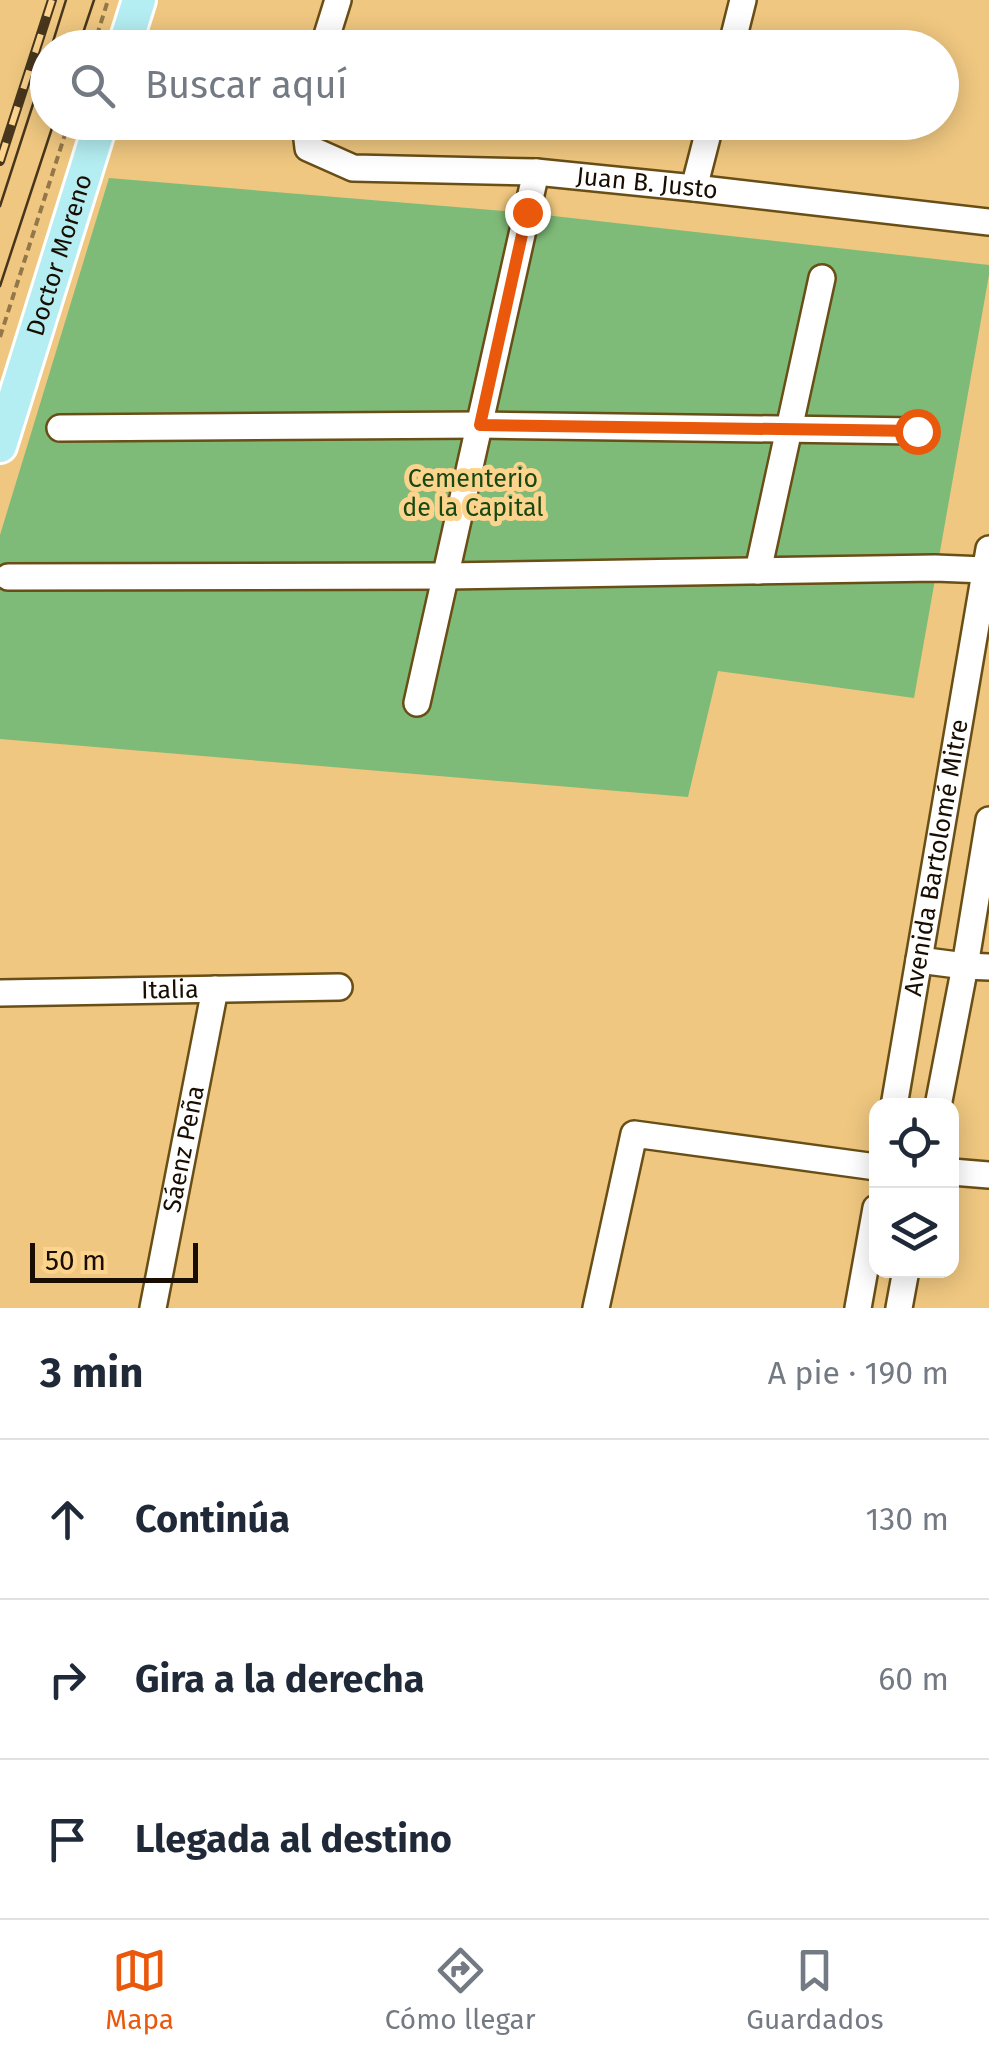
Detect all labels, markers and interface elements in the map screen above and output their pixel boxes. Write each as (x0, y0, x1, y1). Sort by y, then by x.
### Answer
search box (30, 30, 959, 140)
icon: search (65, 58, 120, 113)
text: Buscar aquí (145, 62, 347, 108)
street label: Juan B. Justo (575, 161, 719, 206)
street label: Doctor Moreno (20, 170, 99, 340)
route end (505, 190, 551, 236)
route start (895, 409, 941, 455)
park label: Cementerio de la Capital (402, 464, 544, 523)
street label: Avenida Bartolomé Mitre (898, 717, 975, 998)
street label: Italia (141, 974, 199, 1005)
street label: Sáenz Peña (157, 1083, 211, 1215)
map controls (869, 1098, 959, 1278)
button: locate (869, 1098, 959, 1188)
button: layers (869, 1188, 959, 1278)
scale bar (30, 1238, 198, 1282)
text: 50 m (45, 1244, 106, 1277)
text: 3 min (40, 1348, 143, 1398)
text: A pie · 190 m (768, 1354, 949, 1392)
icon: ahead (40, 1492, 95, 1547)
text: Continúa (135, 1496, 290, 1542)
text: 130 m (865, 1500, 949, 1538)
icon: right (40, 1652, 95, 1707)
text: Gira a la derecha (135, 1656, 425, 1702)
text: 60 m (878, 1660, 949, 1698)
icon: arrive (40, 1812, 95, 1867)
text: Llegada al destino (135, 1816, 452, 1862)
tab: Mapa (105, 1943, 174, 2036)
tab: Cómo llegar (385, 1943, 536, 2036)
tab: Guardados (746, 1943, 884, 2036)

